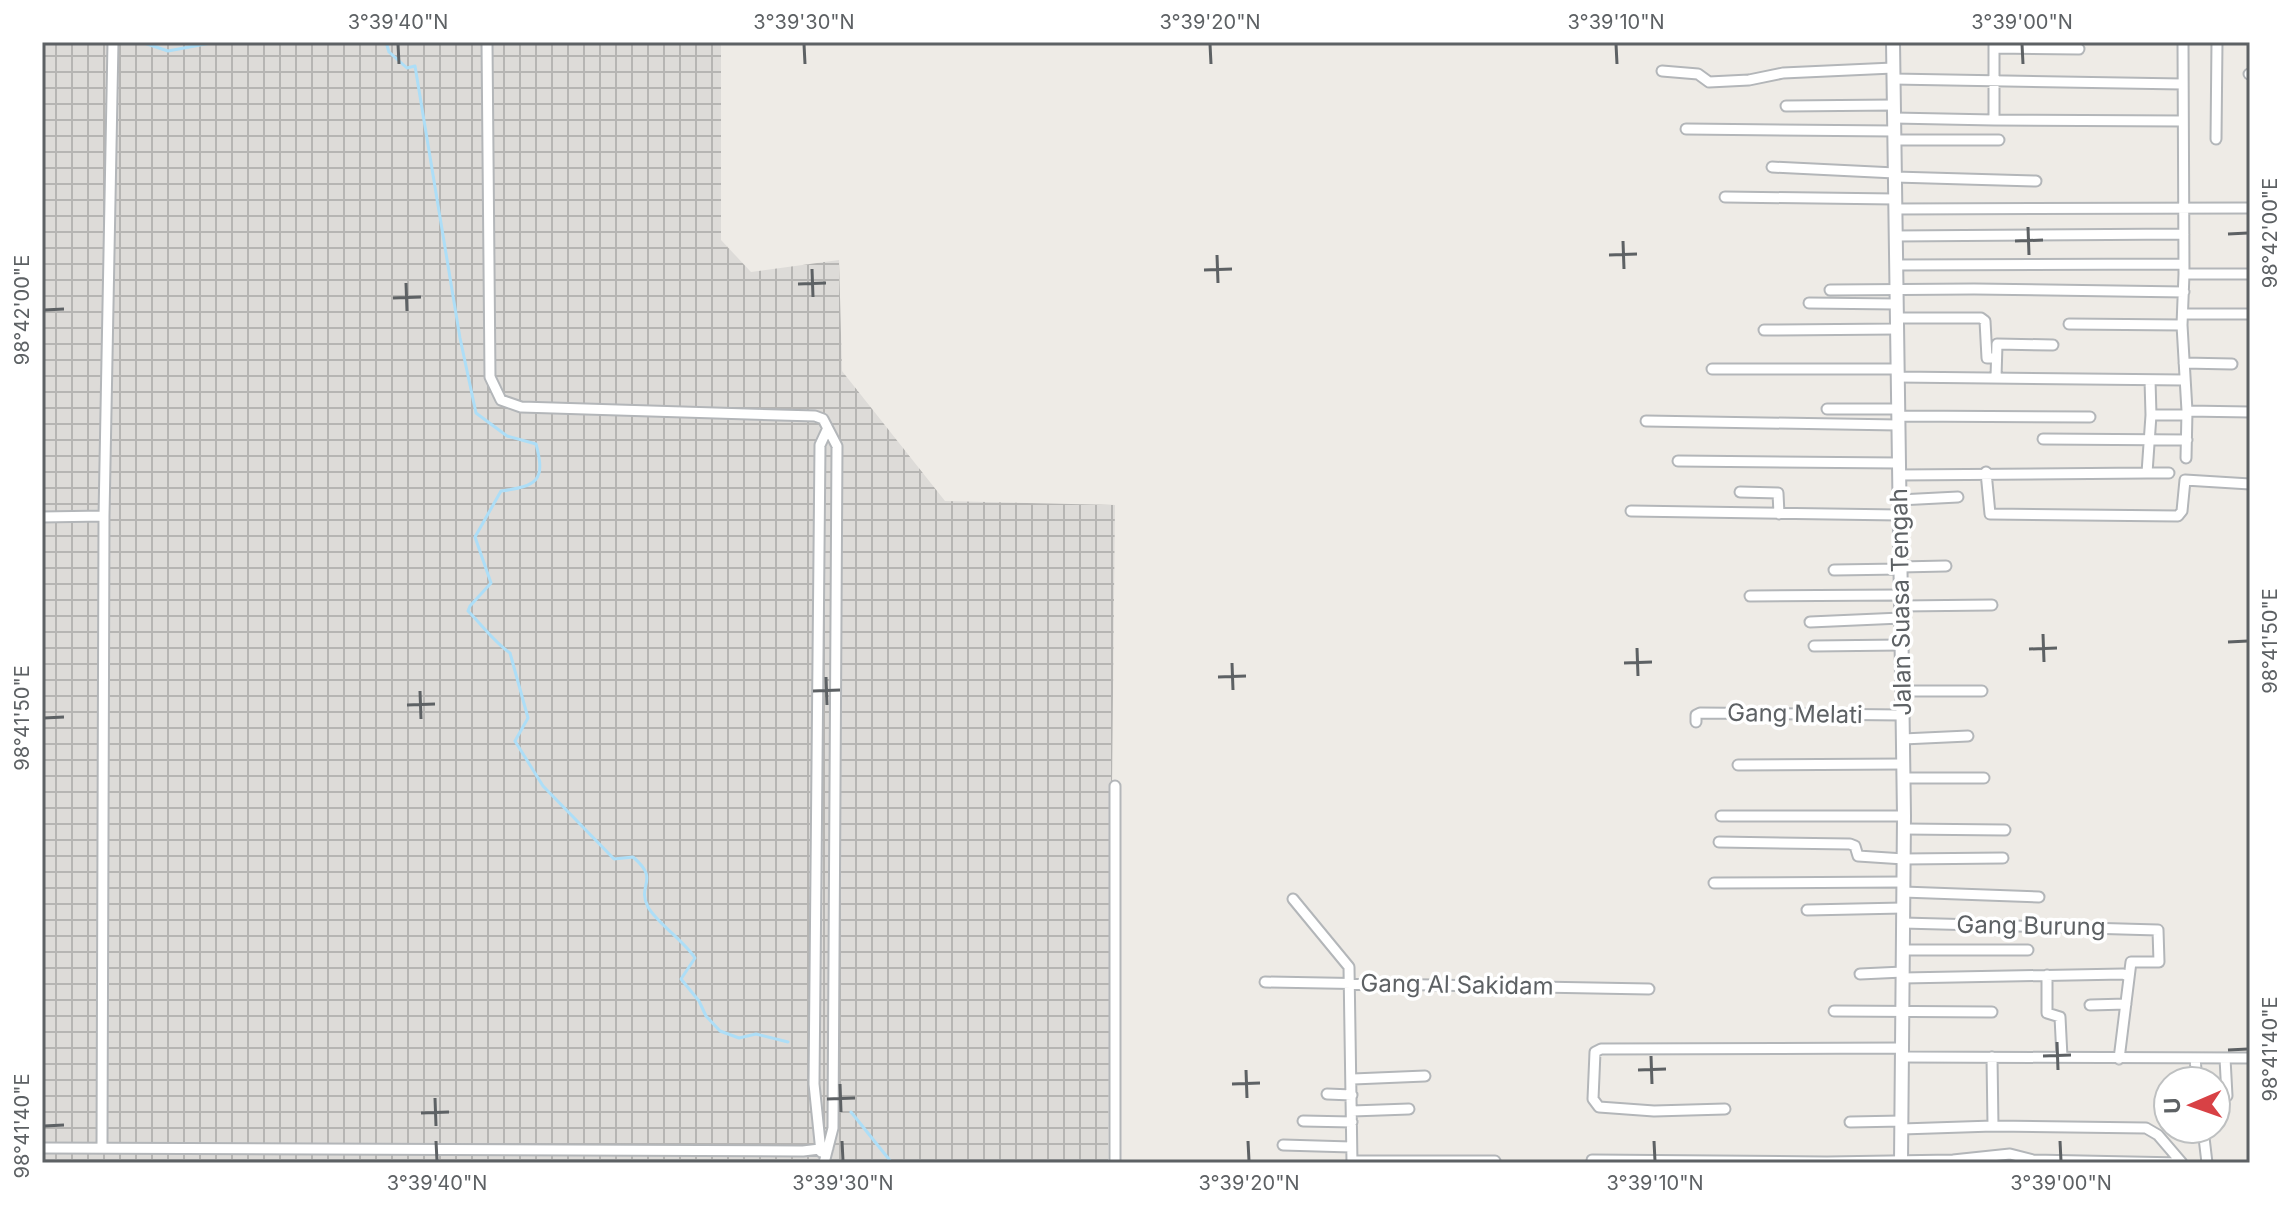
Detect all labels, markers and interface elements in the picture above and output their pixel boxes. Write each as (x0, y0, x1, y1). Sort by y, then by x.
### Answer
text: 3°39'40"N (348, 10, 448, 34)
text: 3°39'30"N (753, 10, 855, 34)
text: 3°39'20"N (1159, 10, 1261, 34)
text: 3°39'10"N (1567, 10, 1665, 34)
text: 3°39'00"N (1971, 10, 2073, 34)
text: 98°42'00"E (2258, 178, 2282, 288)
text: 98°42'00"E (10, 255, 34, 365)
street label: Jalan Suasa Tengah (1884, 488, 1917, 716)
text: 98°41'50"E (2258, 588, 2282, 694)
text: 98°41'50"E (10, 665, 34, 771)
street label: Gang Melati (1727, 698, 1863, 729)
street label: Gang Burung (1956, 910, 2106, 941)
street label: Gang Al Sakidam (1360, 968, 1554, 1001)
text: 98°41'40"E (2258, 997, 2282, 1101)
north arrow (2152, 1065, 2232, 1145)
text: 98°41'40"E (10, 1074, 34, 1178)
text: U (2159, 1097, 2185, 1114)
text: 3°39'40"N (387, 1171, 487, 1195)
text: 3°39'30"N (792, 1171, 894, 1195)
text: 3°39'20"N (1198, 1171, 1300, 1195)
text: 3°39'10"N (1606, 1171, 1704, 1195)
text: 3°39'00"N (2010, 1171, 2112, 1195)

